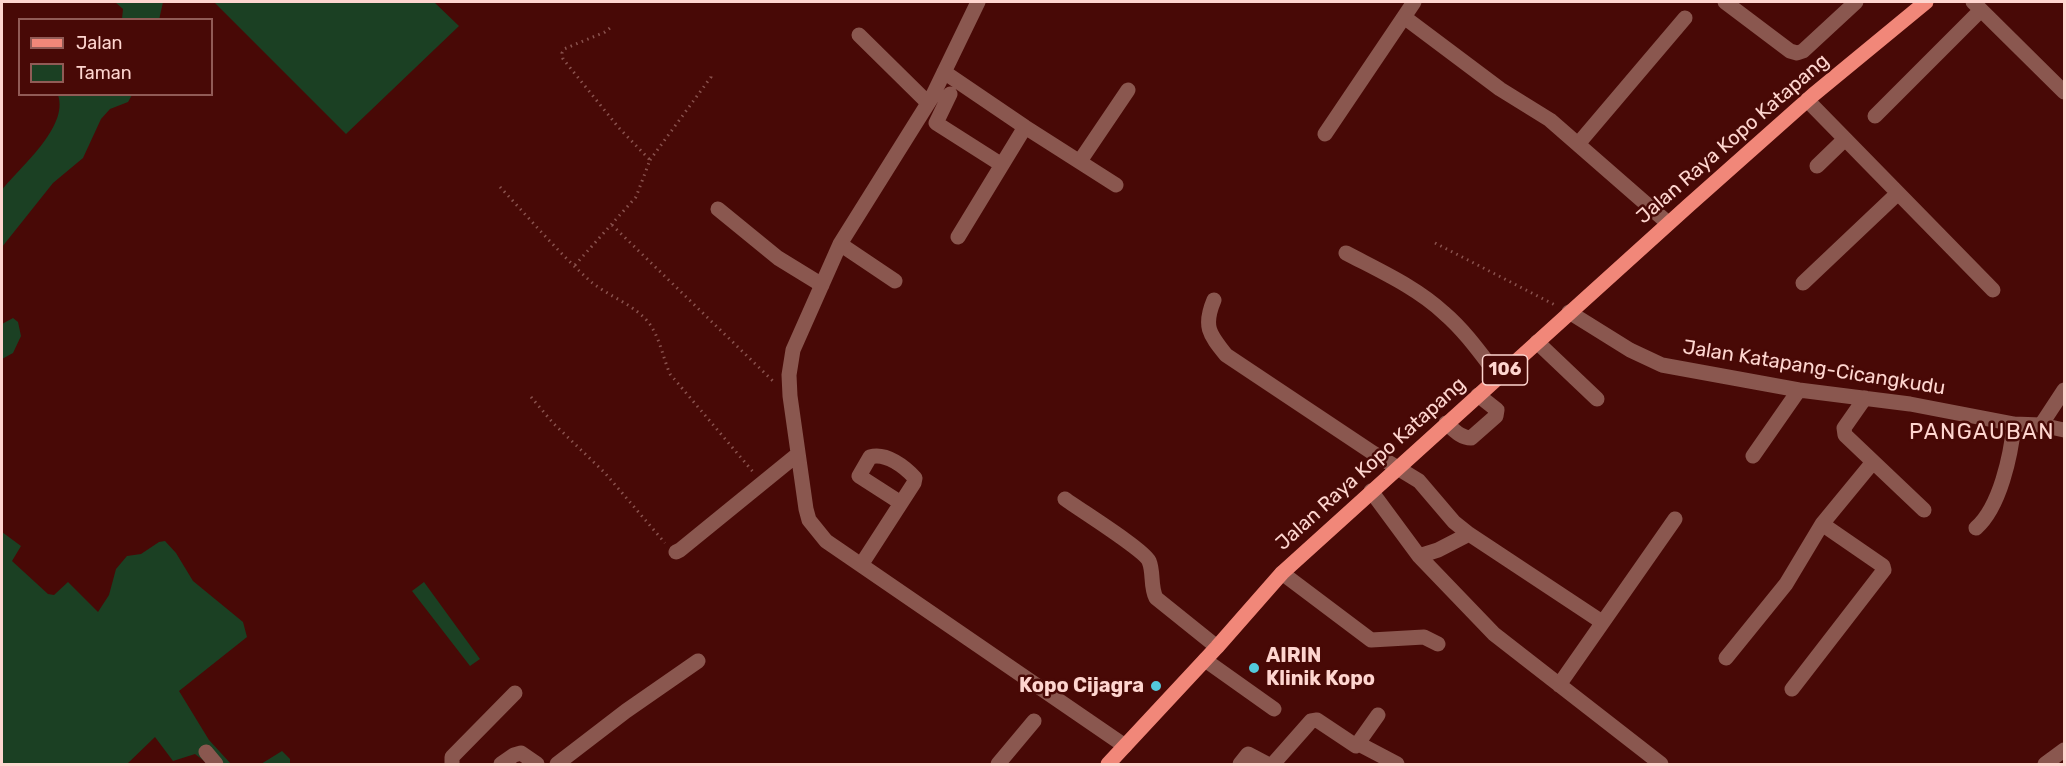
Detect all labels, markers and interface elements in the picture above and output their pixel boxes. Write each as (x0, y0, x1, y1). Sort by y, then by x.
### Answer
legend (18, 18, 213, 96)
text: Jalan (76, 32, 123, 54)
street label: Jalan Raya Kopo Katapang (1632, 49, 1834, 229)
text: Taman (76, 62, 132, 84)
street label: Jalan Katapang-Cicangkudu (1681, 335, 1947, 401)
road number: 106 (1482, 355, 1528, 385)
street label: Jalan Raya Kopo Katapang (1271, 372, 1471, 556)
district label: PANGAUBAN (1909, 420, 2055, 446)
place label: AIRIN Klinik Kopo (1266, 644, 1375, 691)
marker: AIRIN Klinik Kopo (1247, 661, 1261, 675)
place label: Kopo Cijagra (1019, 674, 1144, 698)
marker: Kopo Cijagra (1149, 679, 1163, 693)

